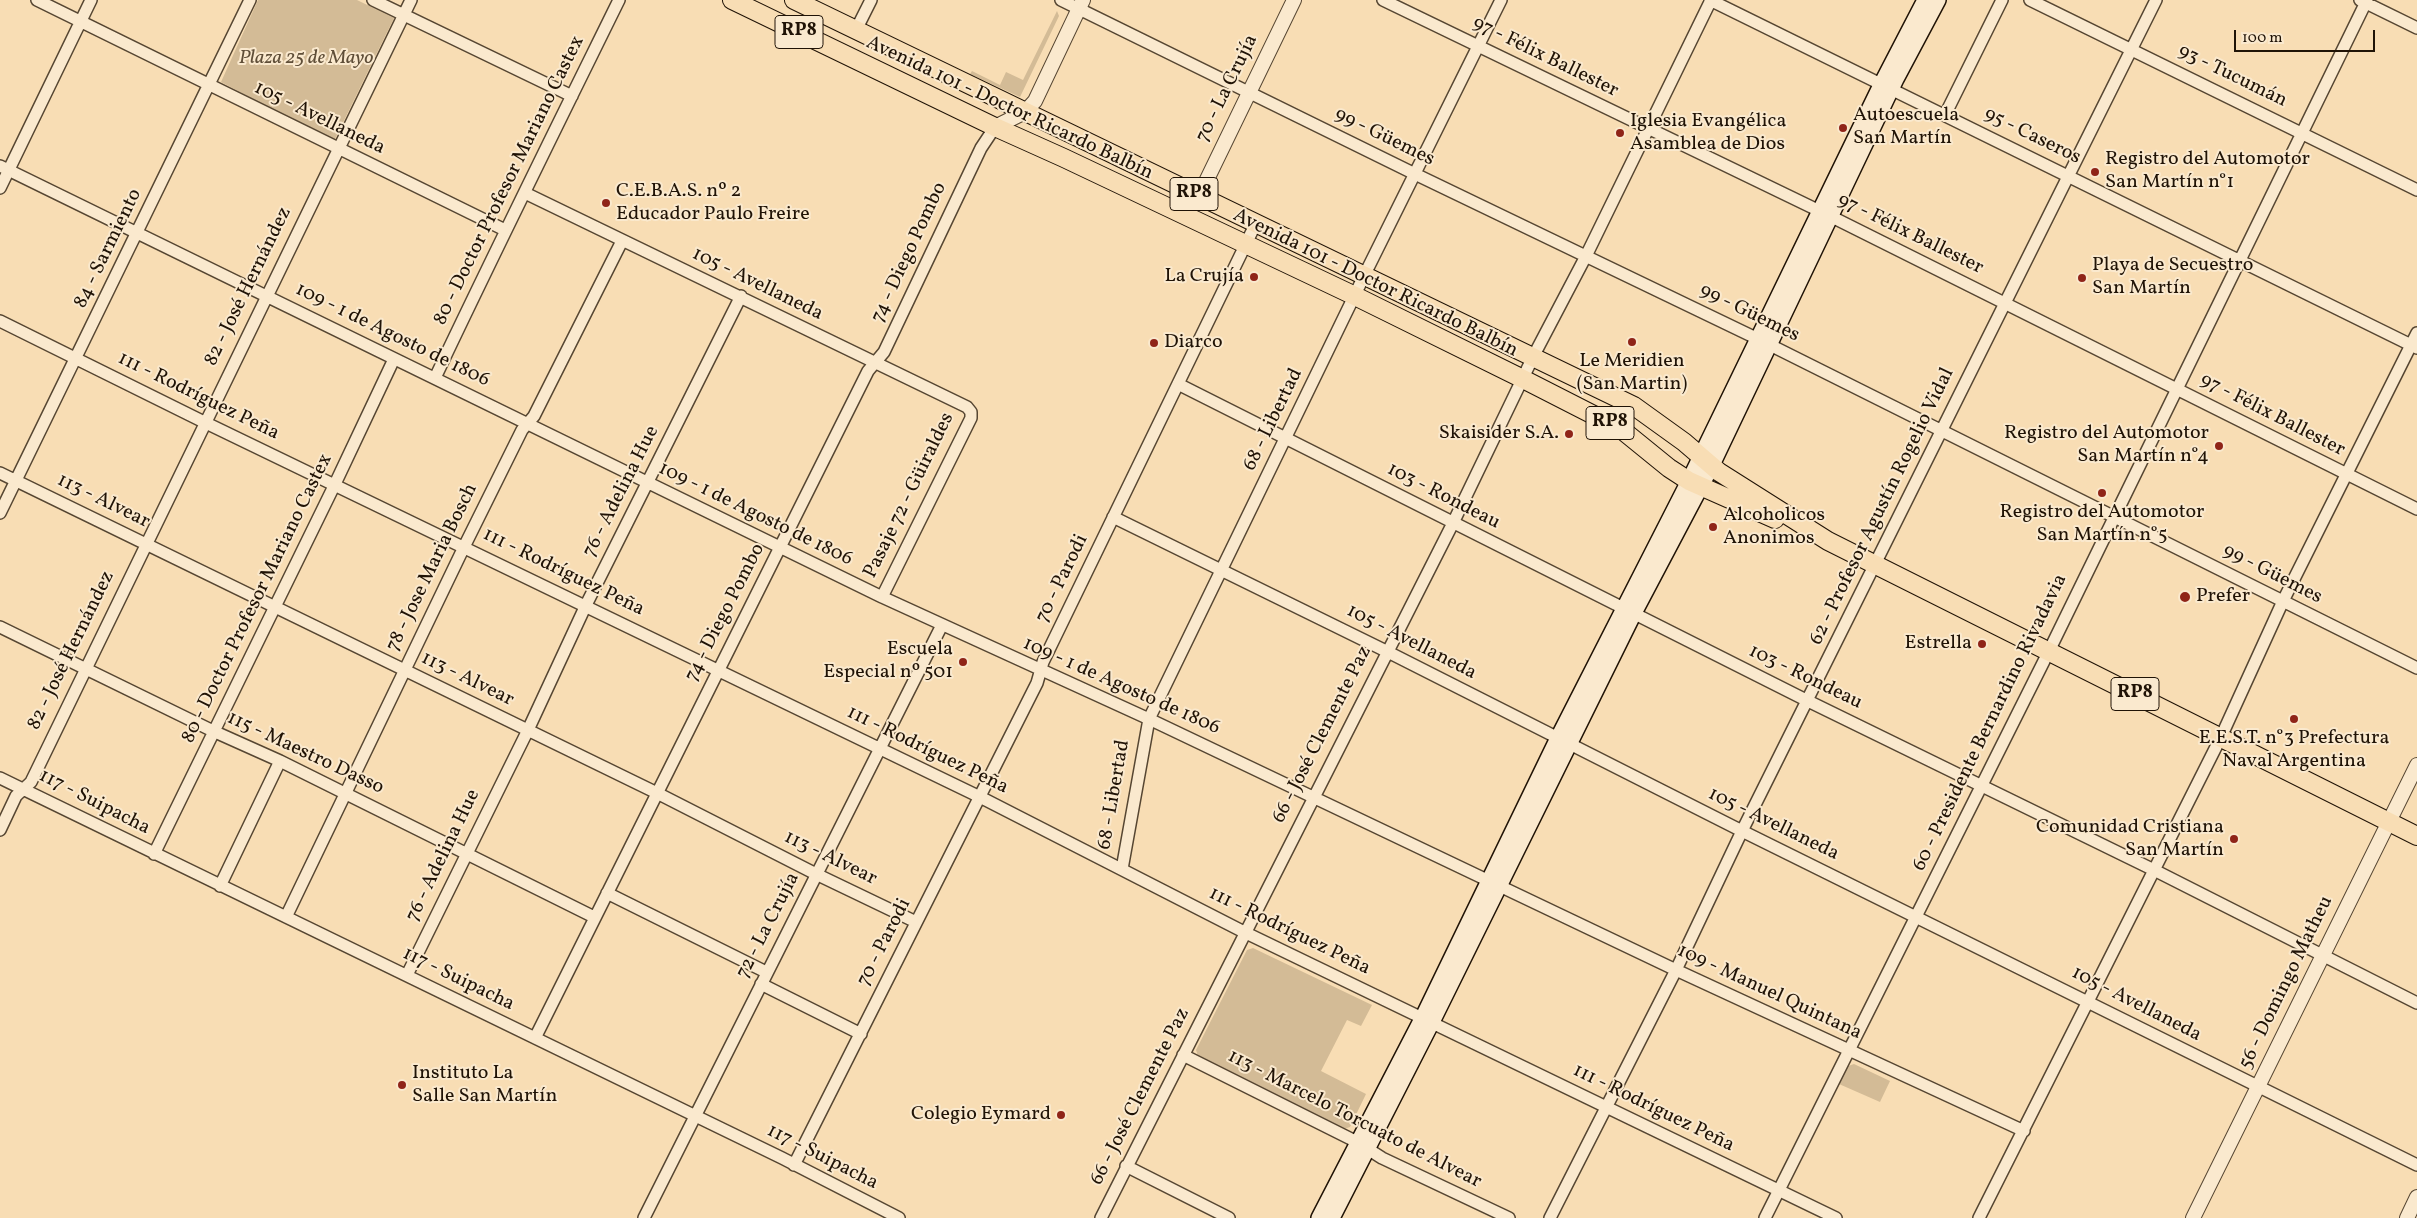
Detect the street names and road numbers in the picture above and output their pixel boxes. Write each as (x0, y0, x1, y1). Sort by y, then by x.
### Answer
street label: 97 - Félix Ballester (1468, 12, 1622, 104)
road number: RP8 (775, 16, 823, 48)
street label: 70 - La Crujía (1192, 31, 1264, 147)
street label: 80 - Doctor Profesor Mariano Castex (429, 32, 591, 330)
street label: Avenida 101 - Doctor Ricardo Balbín (862, 32, 1156, 186)
street label: 93 - Tucumán (2174, 40, 2290, 114)
street label: 105 - Avellaneda (250, 77, 388, 161)
street label: 99 - Güemes (1330, 103, 1438, 173)
street label: 95 - Caseros (1980, 103, 2084, 171)
road number: RP8 (1170, 178, 1218, 210)
street label: 74 - Diego Pombo (867, 179, 953, 327)
street label: 84 - Sarmiento (70, 185, 148, 313)
street label: 97 - Félix Ballester (1833, 189, 1987, 281)
street label: 82 - José Hernández (200, 204, 298, 370)
street label: Avenida 101 - Doctor Ricardo Balbín (1229, 204, 1521, 364)
street label: 105 - Avellaneda (688, 243, 826, 327)
street label: 109 - 1 de Agosto de 1806 (291, 278, 493, 394)
street label: 99 - Güemes (1695, 279, 1803, 349)
street label: 111 - Rodríguez Peña (113, 347, 283, 447)
street label: 68 - Libertad (1239, 365, 1309, 475)
street label: 62 - Profesor Agustín Rogelio Vidal (1805, 365, 1961, 649)
street label: 97 - Félix Ballester (2195, 369, 2349, 463)
road number: RP8 (1586, 406, 1634, 439)
street label: Pasaje 72 - Güiraldes (859, 409, 961, 583)
street label: 76 - Adelina Hue (579, 422, 665, 562)
street label: 80 - Doctor Profesor Mariano Castex (177, 450, 339, 748)
street label: 109 - 1 de Agosto de 1806 (654, 457, 856, 573)
street label: 103 - Rondeau (1382, 458, 1504, 536)
street label: 113 - Alvear (53, 469, 153, 535)
street label: 78 - Jose Maria Bosch (382, 480, 484, 656)
street label: 111 - Rodríguez Peña (478, 523, 648, 623)
street label: 70 - Parodi (1031, 531, 1095, 627)
street label: 74 - Diego Pombo (681, 540, 771, 686)
street label: 99 - Güemes (2218, 540, 2326, 610)
street label: 82 - José Hernández (23, 568, 121, 734)
street label: 60 - Presidente Bernardino Rivadavia (1908, 571, 2074, 875)
street label: 105 - Avellaneda (1342, 600, 1480, 686)
street label: 109 - 1 de Agosto de 1806 (1019, 633, 1223, 741)
street label: 103 - Rondeau (1744, 640, 1866, 716)
street label: 66 - José Clemente Paz (1268, 642, 1378, 828)
street label: 113 - Alvear (417, 647, 517, 713)
road number: RP8 (2111, 678, 2159, 711)
street label: 111 - Rodríguez Peña (842, 701, 1012, 801)
street label: 115 - Maestro Dasso (223, 707, 387, 801)
street label: 68 - Libertad (1094, 738, 1136, 852)
street label: 117 - Suipacha (34, 765, 154, 841)
street label: 105 - Avellaneda (1704, 783, 1842, 867)
street label: 76 - Adelina Hue (402, 786, 486, 926)
street label: 113 - Alvear (780, 826, 880, 892)
street label: 72 - La Crujía (732, 869, 806, 983)
street label: 111 - Rodríguez Peña (1204, 882, 1374, 982)
street label: 56 - Domingo Matheu (2235, 892, 2339, 1074)
street label: 70 - Parodi (853, 895, 917, 991)
street label: 109 - Manuel Quintana (1673, 940, 1865, 1046)
street label: 117 - Suipacha (398, 943, 518, 1017)
street label: 105 - Avellaneda (2067, 962, 2205, 1048)
street label: 66 - José Clemente Paz (1086, 1004, 1196, 1190)
street label: 113 - Marcelo Torcuato de Alvear (1223, 1045, 1485, 1195)
street label: 111 - Rodríguez Peña (1568, 1059, 1738, 1159)
street label: 117 - Suipacha (762, 1120, 882, 1196)

